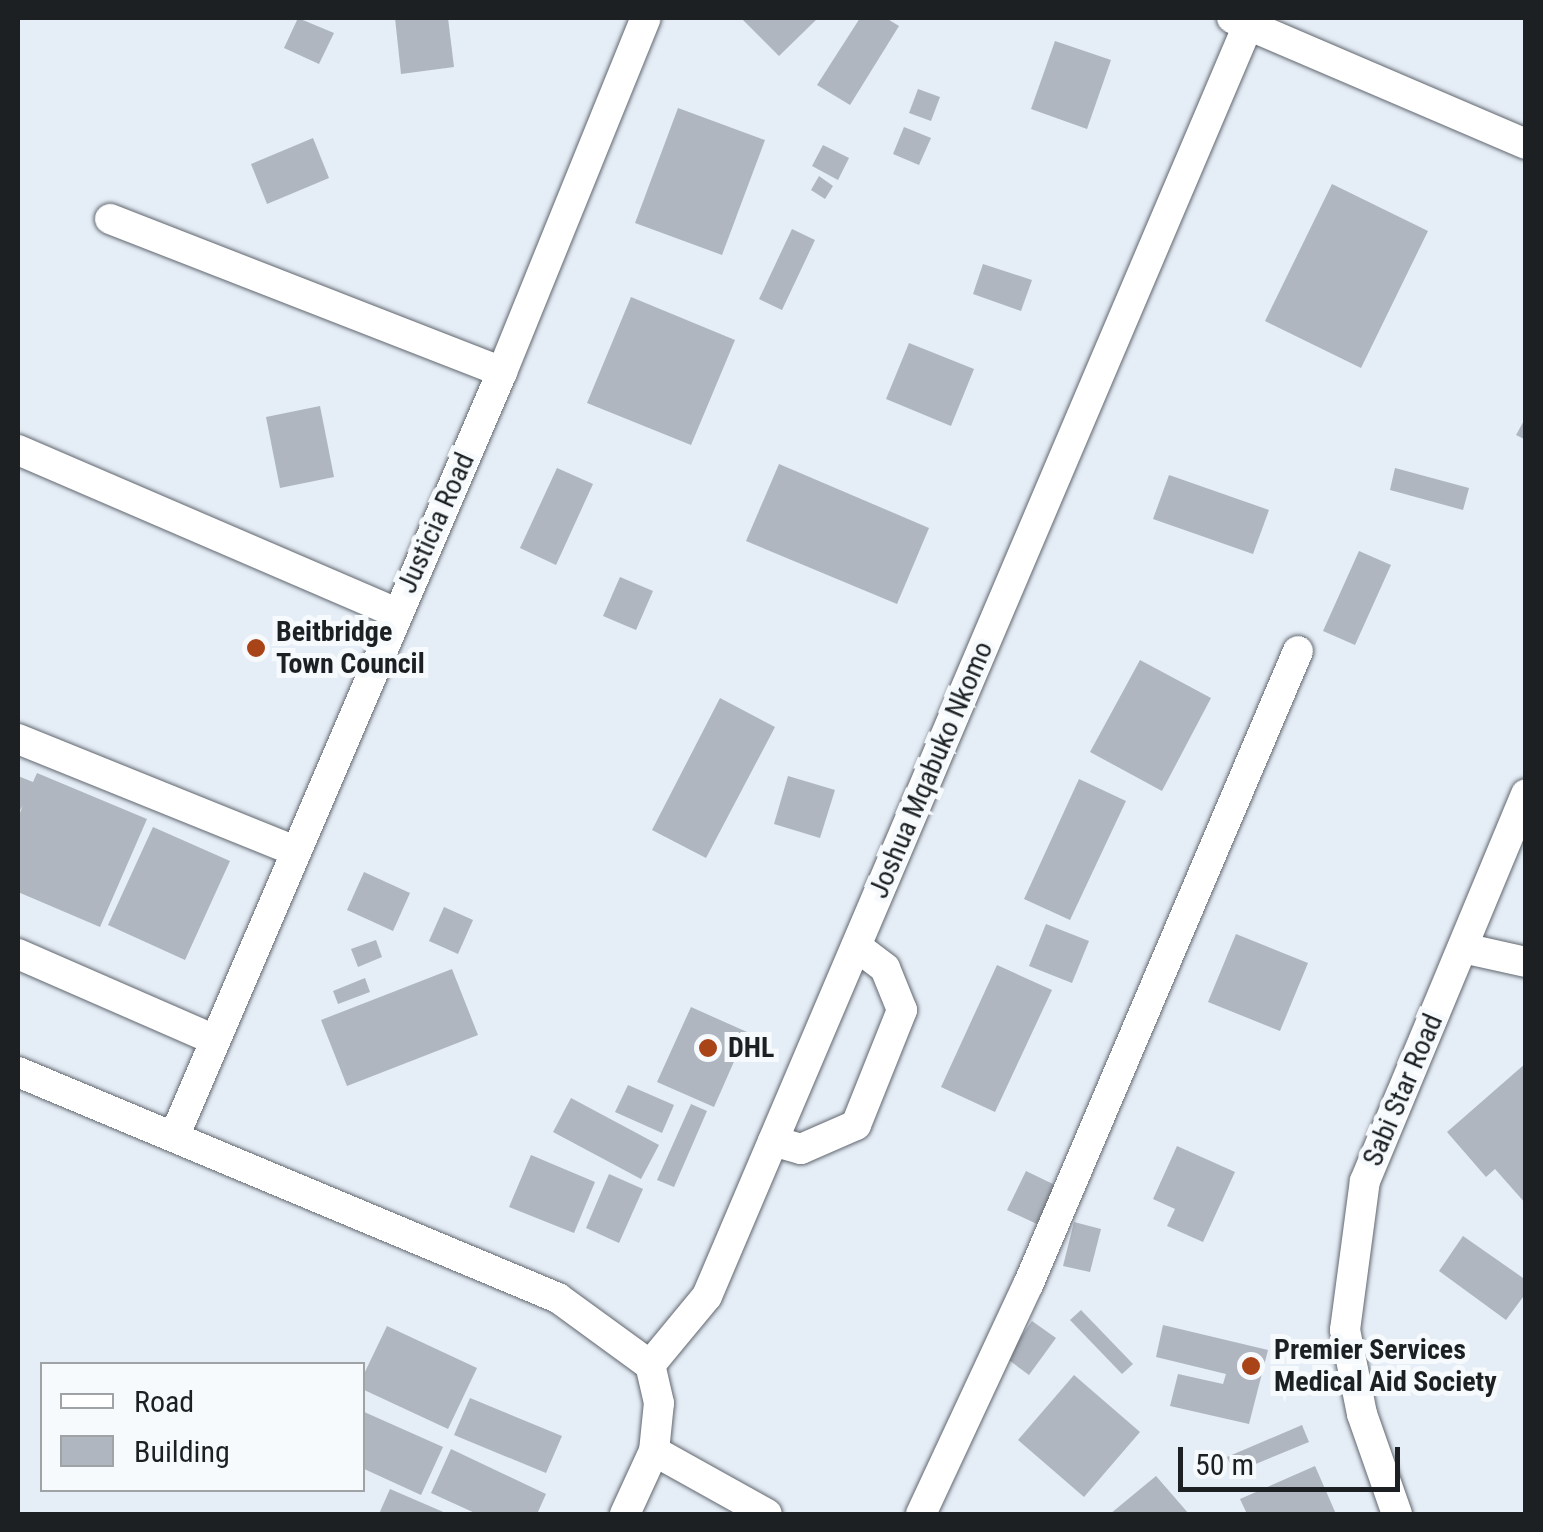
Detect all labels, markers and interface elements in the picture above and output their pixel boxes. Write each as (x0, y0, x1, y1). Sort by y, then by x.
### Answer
street label: Justicia Road (390, 448, 482, 598)
place label: Beitbridge Town Council (276, 615, 425, 681)
marker: Beitbridge Town Council (245, 637, 267, 659)
street label: Joshua Mqabuko Nkomo (862, 637, 1000, 903)
street label: Sabi Star Road (1356, 1009, 1450, 1171)
place label: DHL (728, 1031, 774, 1065)
marker: DHL (697, 1037, 719, 1059)
place label: Premier Services Medical Aid Society (1274, 1333, 1497, 1399)
marker: Premier Services Medical Aid Society (1238, 1353, 1264, 1379)
legend (40, 1362, 365, 1492)
text: Road (134, 1384, 194, 1419)
scale bar (1183, 1427, 1406, 1489)
text: Building (134, 1434, 230, 1469)
text: 50 m (1195, 1447, 1254, 1482)

